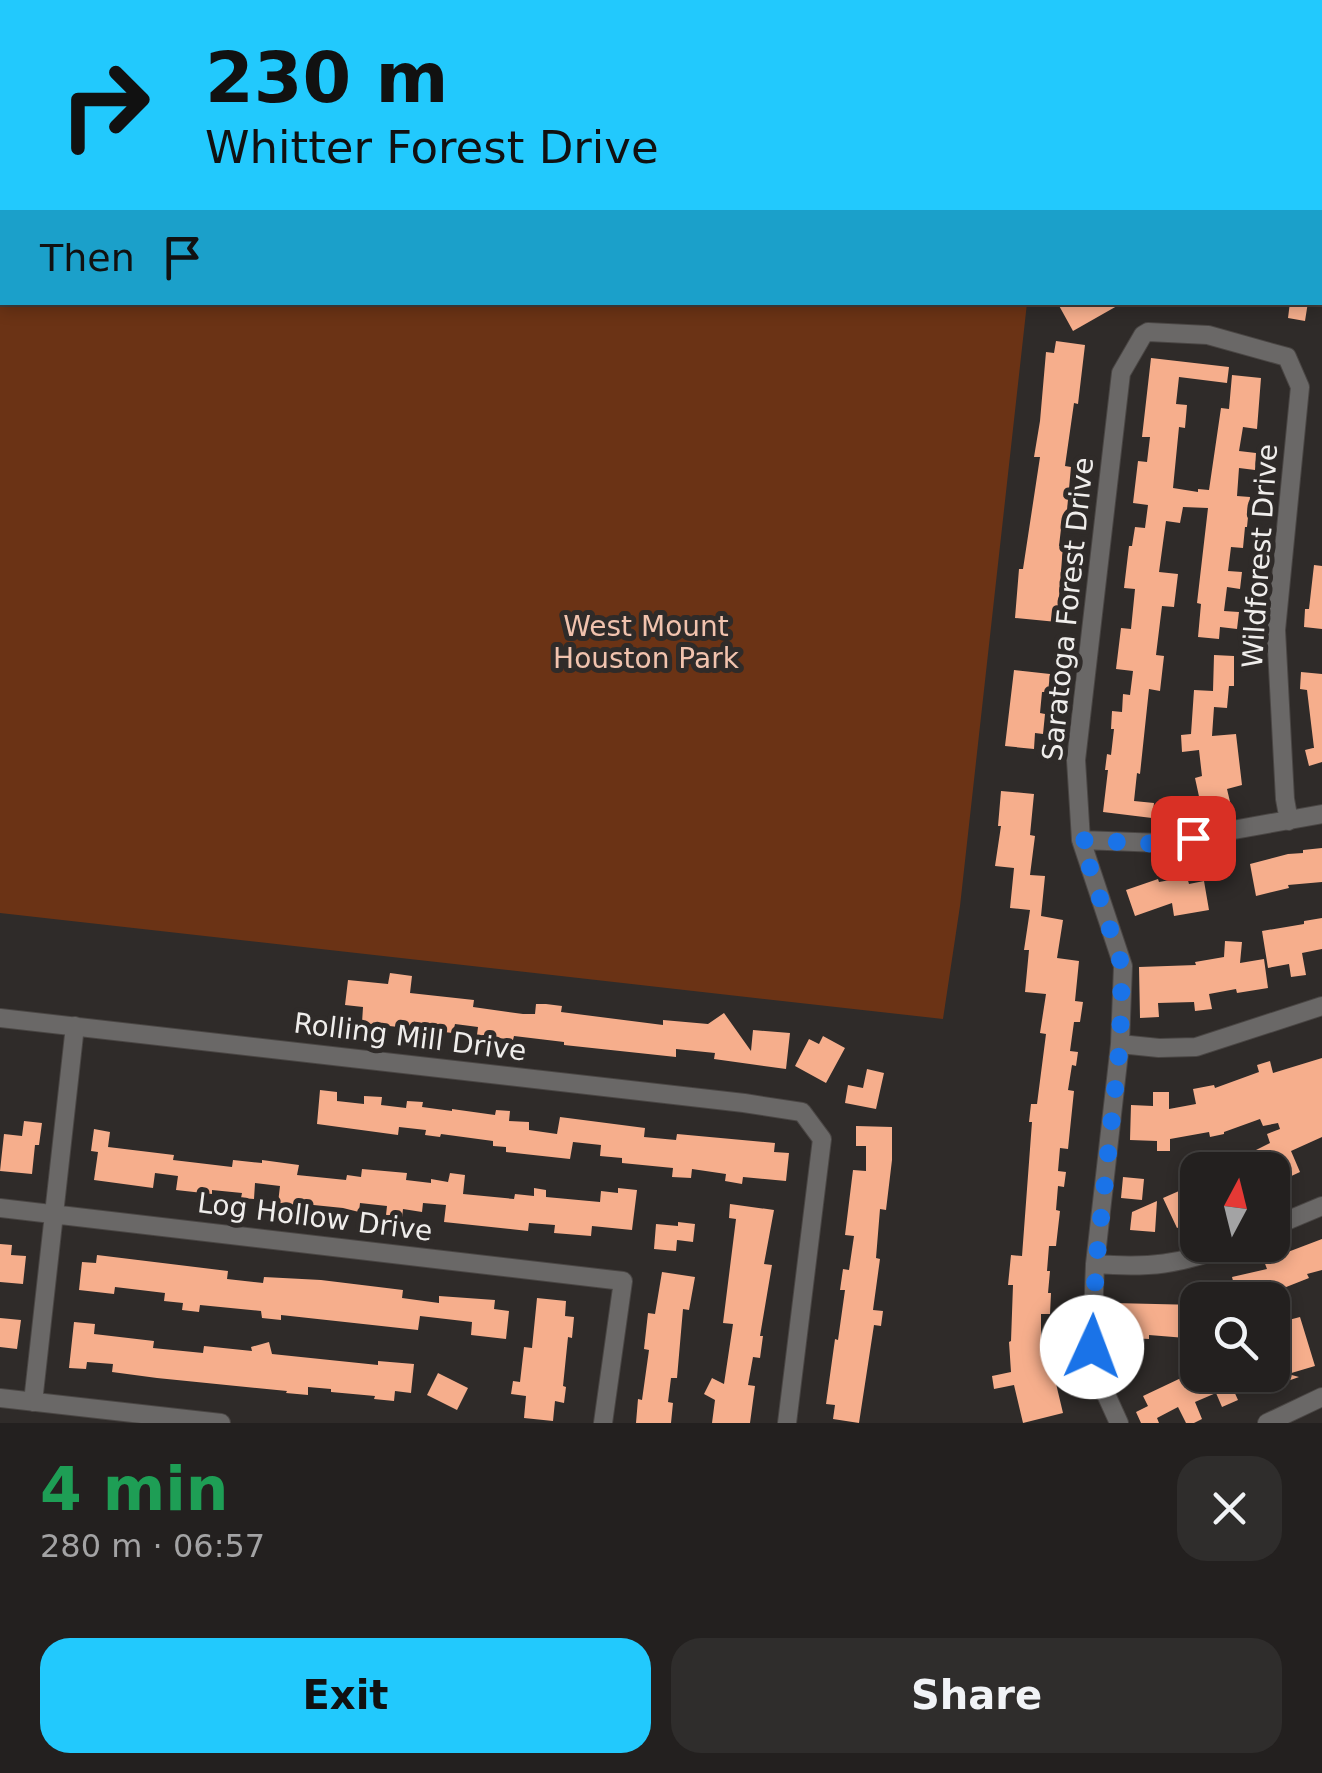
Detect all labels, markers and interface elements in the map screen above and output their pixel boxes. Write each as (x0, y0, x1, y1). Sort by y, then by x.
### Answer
text: 230 m (205, 37, 448, 119)
icon: right (40, 40, 170, 170)
text: Whitter Forest Drive (205, 121, 659, 174)
icon: arrive (155, 230, 210, 285)
text: Then (40, 236, 135, 280)
street label: Wildforest Drive (1236, 443, 1284, 669)
street label: Saratoga Forest Drive (1036, 456, 1100, 762)
park label: West Mount Houston Park (553, 610, 740, 675)
pin (1151, 796, 1236, 881)
icon: arrive (1166, 811, 1221, 866)
street label: Rolling Mill Drive (292, 1006, 528, 1068)
north arrow (1180, 1152, 1290, 1262)
map controls (1180, 1152, 1290, 1392)
street label: Log Hollow Drive (196, 1186, 434, 1248)
button: search (1180, 1282, 1290, 1392)
position arrow (1040, 1295, 1144, 1399)
text: 4 min (40, 1454, 228, 1524)
button: close (1177, 1456, 1282, 1561)
text: 280 m · 06:57 (40, 1527, 265, 1565)
button: Exit (40, 1638, 651, 1753)
button: Share (671, 1638, 1282, 1753)

